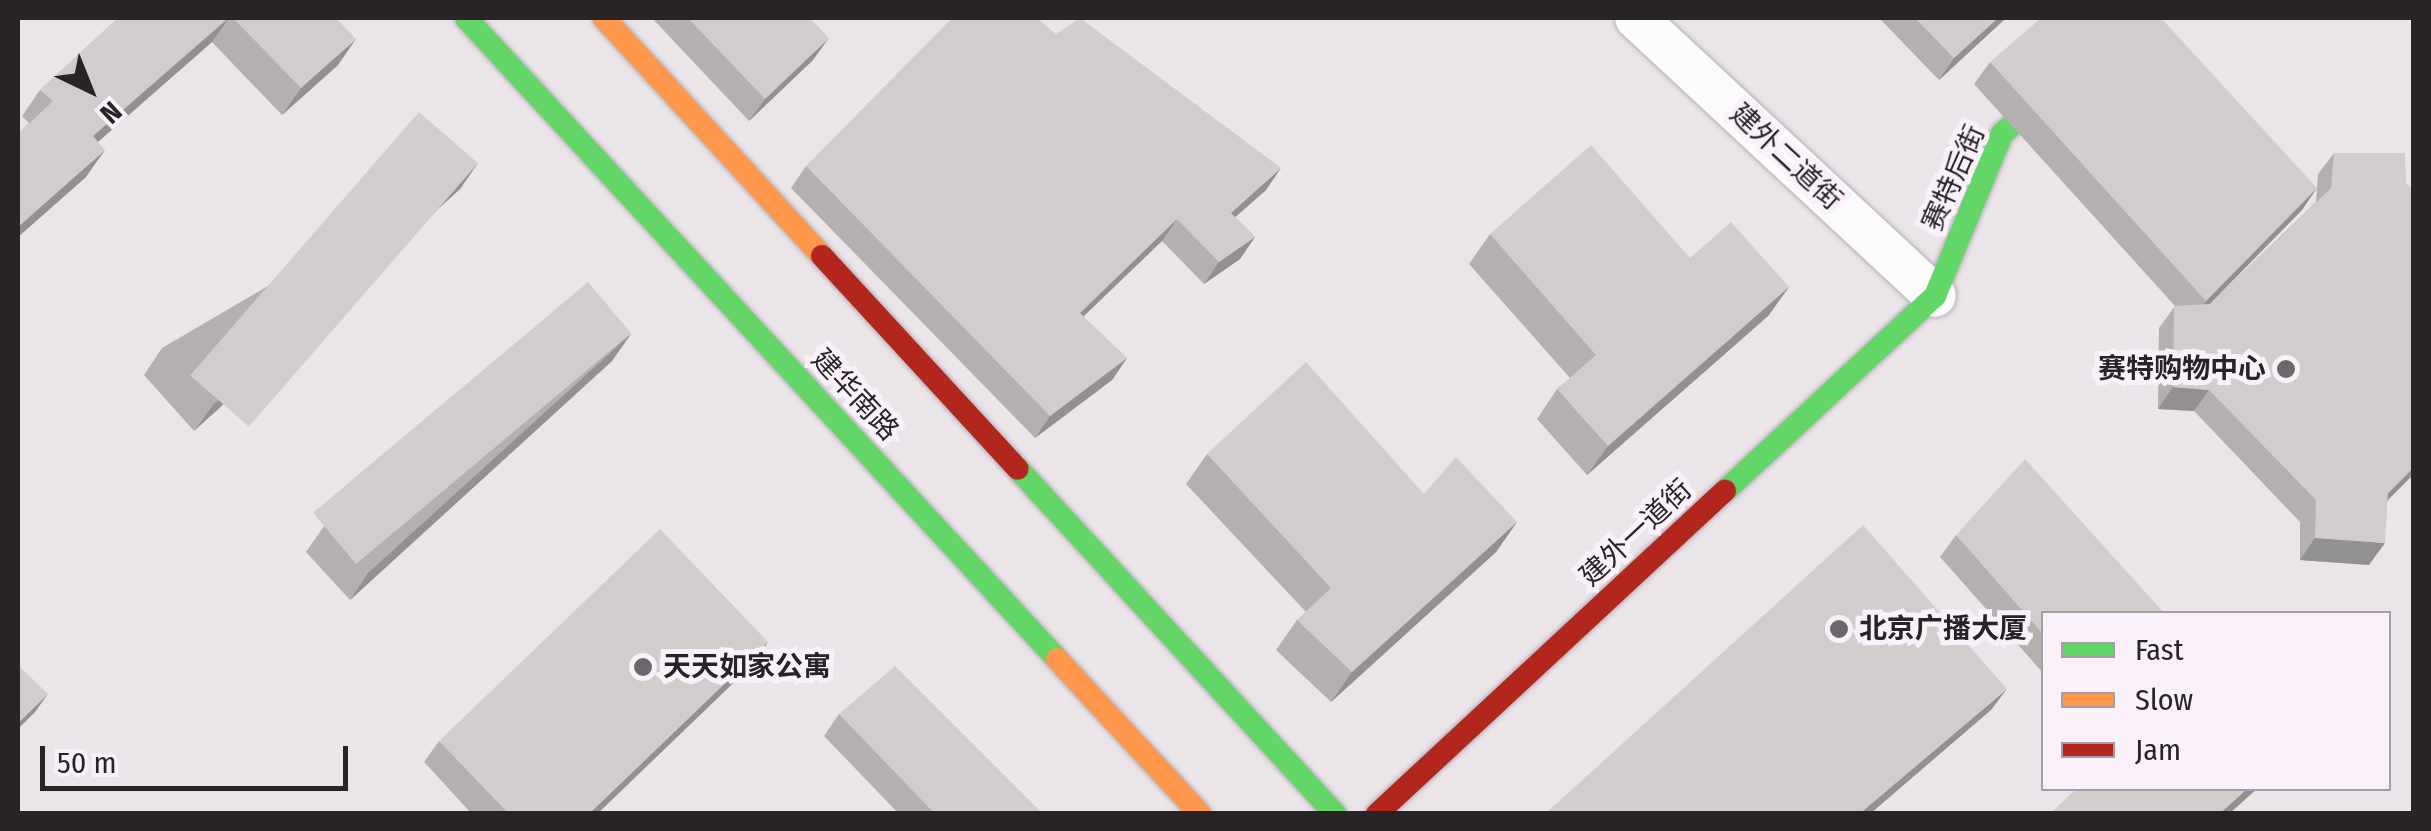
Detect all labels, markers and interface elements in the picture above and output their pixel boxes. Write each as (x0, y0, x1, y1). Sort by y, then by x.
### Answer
north arrow (40, 40, 140, 140)
text: N (93, 95, 128, 130)
street label: 建外二道街 (1723, 97, 1849, 217)
street label: 赛特后街 (1916, 120, 1992, 236)
street label: 建华南路 (805, 343, 905, 447)
place label: 赛特购物中心 (2098, 352, 2266, 386)
marker: 赛特购物中心 (2275, 358, 2297, 380)
street label: 建外一道街 (1573, 473, 1699, 593)
legend (2041, 611, 2391, 791)
place label: 北京广播大厦 (1859, 612, 2027, 646)
marker: 北京广播大厦 (1828, 618, 1850, 640)
text: Fast (2135, 632, 2183, 668)
place label: 天天如家公寓 (663, 650, 831, 684)
marker: 天天如家公寓 (632, 656, 654, 678)
text: Slow (2135, 682, 2193, 718)
scale bar (45, 726, 352, 788)
text: Jam (2135, 732, 2181, 768)
text: 50 m (57, 745, 117, 781)

